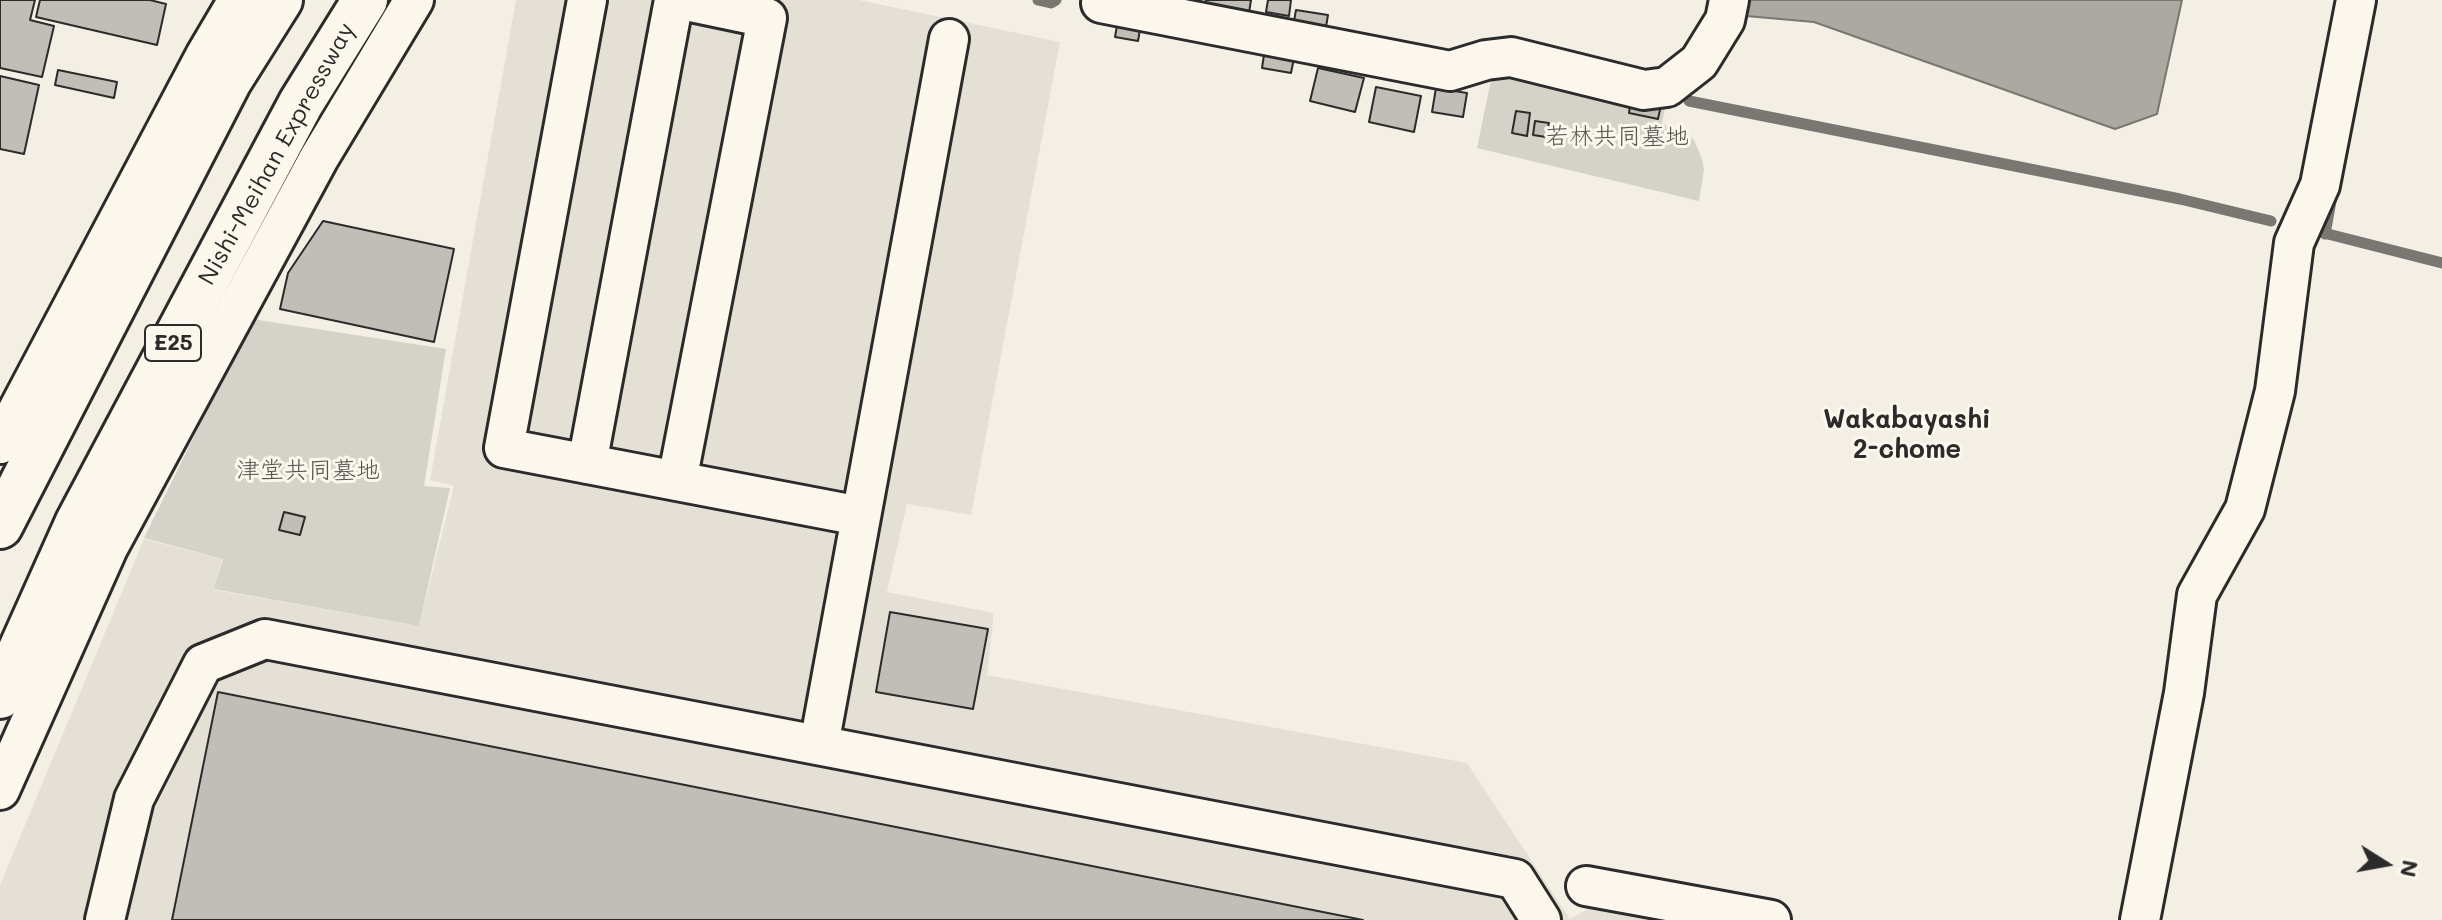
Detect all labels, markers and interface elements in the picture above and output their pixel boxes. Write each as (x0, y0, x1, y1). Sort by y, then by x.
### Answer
street label: Nishi-Meihan Expressway (193, 18, 361, 290)
park label: 若林共同墓地 (1545, 123, 1689, 151)
road number: E25 (145, 325, 201, 361)
district label: Wakabayashi 2-chome (1823, 404, 1991, 466)
park label: 津堂共同墓地 (236, 457, 380, 485)
north arrow (2346, 824, 2426, 904)
text: N (2394, 858, 2426, 880)

